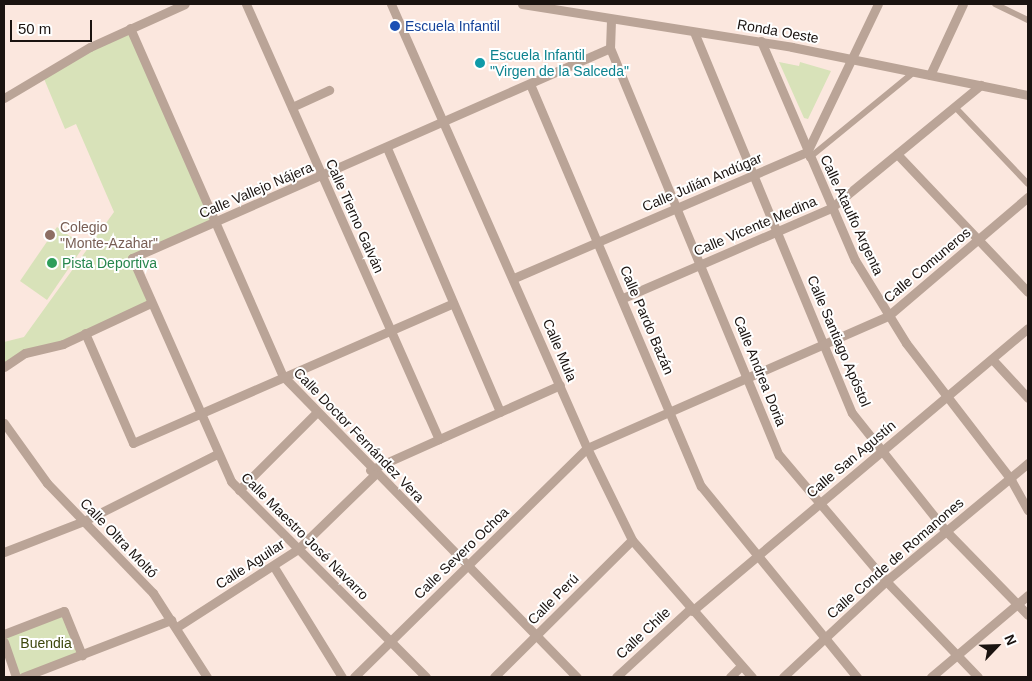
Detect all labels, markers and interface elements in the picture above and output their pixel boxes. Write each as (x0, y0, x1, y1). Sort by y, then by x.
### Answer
scale bar (12, 10, 95, 42)
street label: Ronda Oeste (736, 16, 820, 46)
place label: Escuela Infantil (405, 18, 500, 34)
text: 50 m (18, 20, 51, 37)
marker: Escuela Infantil (389, 20, 401, 32)
place label: Escuela Infantil "Virgen de la Salceda" (490, 47, 629, 80)
marker: Escuela Infantil "Virgen de la Salceda" (474, 57, 486, 69)
street label: Calle Julián Andúgar (639, 149, 765, 215)
street label: Calle Ataulfo Argenta (816, 151, 888, 279)
street label: Calle Tierno Galván (322, 156, 388, 276)
street label: Calle Vallejo Nájera (197, 158, 315, 222)
street label: Calle Vicente Medina (691, 192, 819, 260)
place label: Colegio "Monte-Azahar" (60, 219, 158, 252)
street label: Calle Comuneros (880, 224, 974, 306)
marker: Colegio "Monte-Azahar" (44, 229, 56, 241)
place label: Pista Deportiva (62, 255, 157, 271)
marker: Pista Deportiva (46, 257, 58, 269)
street label: Calle Pardo Bazán (616, 263, 678, 377)
street label: Calle Santiago Apóstol (804, 273, 874, 409)
street label: Calle Andrea Doria (730, 313, 790, 429)
street label: Calle Mula (539, 316, 581, 384)
street label: Calle Doctor Fernández Vera (290, 364, 428, 506)
street label: Calle San Agustín (803, 417, 899, 501)
street label: Calle Maestro José Navarro (238, 469, 372, 603)
street label: Calle Conde de Romanones (823, 494, 967, 622)
street label: Calle Oltra Moltó (77, 495, 161, 581)
street label: Calle Severo Ochoa (410, 503, 512, 603)
street label: Calle Aguilar (212, 535, 288, 593)
street label: Calle Perú (524, 570, 582, 628)
street label: Calle Chile (613, 604, 673, 662)
north arrow (972, 621, 1022, 671)
text: N (1001, 632, 1020, 648)
park label: Buendia (20, 635, 72, 651)

